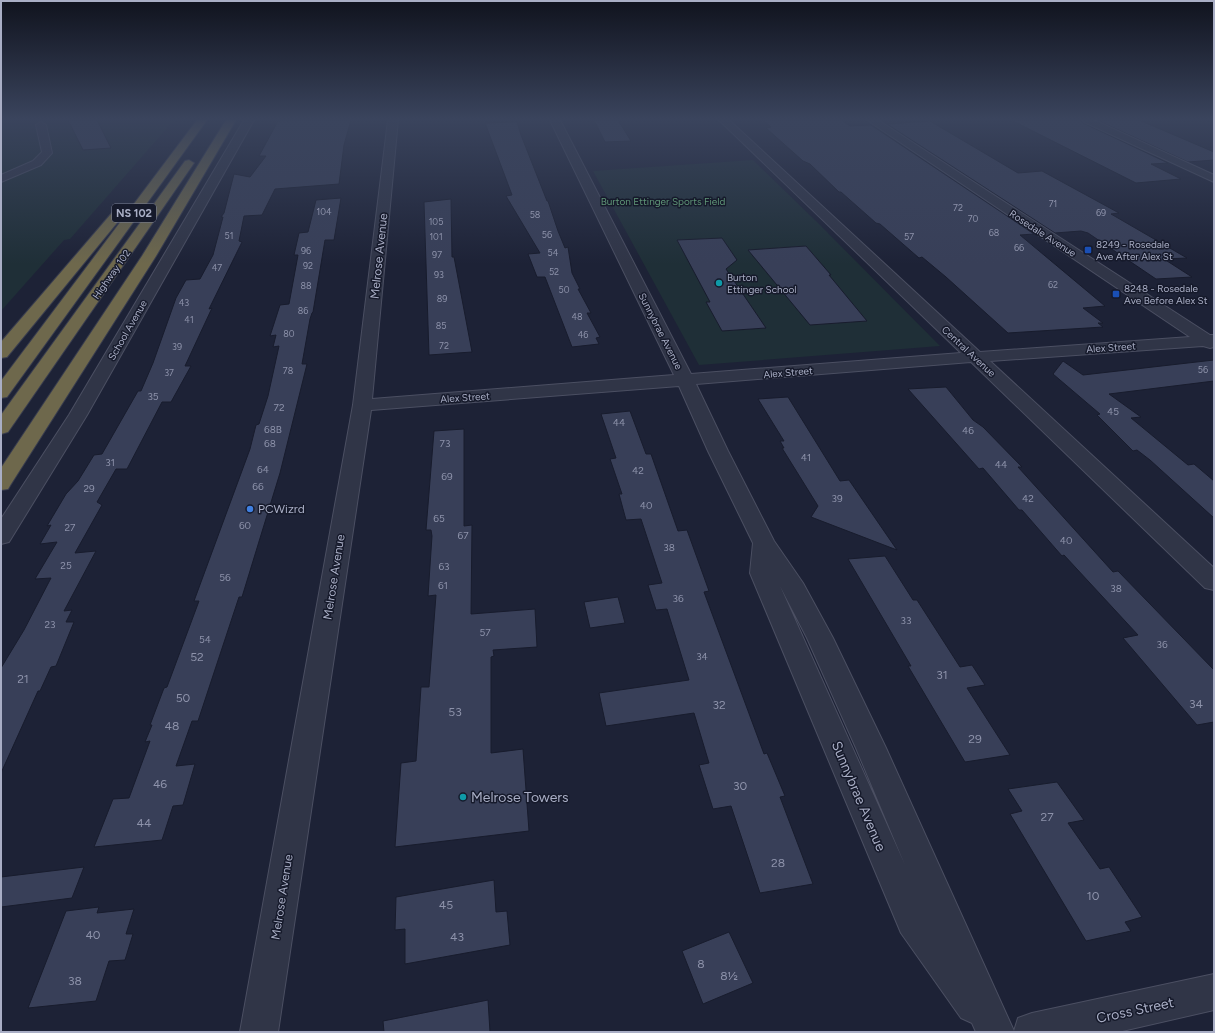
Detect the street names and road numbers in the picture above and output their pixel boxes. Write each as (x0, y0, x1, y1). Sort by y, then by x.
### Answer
road number: NS 102 (112, 204, 156, 222)
street label: Rosedale Avenue (1007, 207, 1079, 260)
street label: Melrose Avenue (368, 212, 391, 300)
street label: Highway 102 (90, 247, 133, 302)
street label: Sunnybrae Avenue (636, 291, 686, 372)
street label: School Avenue (105, 297, 150, 363)
street label: Central Avenue (939, 323, 999, 380)
street label: Alex Street (1086, 339, 1136, 356)
street label: Alex Street (763, 364, 814, 381)
street label: Alex Street (440, 389, 490, 406)
street label: Melrose Avenue (320, 533, 348, 621)
street label: Sunnybrae Avenue (828, 739, 890, 854)
street label: Melrose Avenue (268, 853, 296, 941)
street label: Cross Street (1095, 994, 1175, 1027)

